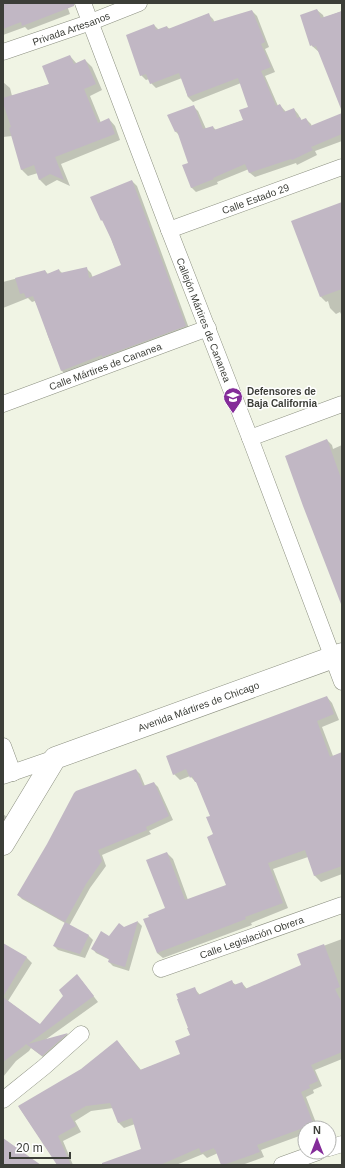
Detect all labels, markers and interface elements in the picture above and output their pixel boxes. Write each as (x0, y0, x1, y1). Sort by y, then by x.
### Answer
street label: Privada Artesanos (31, 10, 111, 47)
street label: Calle Estado 29 (220, 181, 291, 216)
street label: Callejón Mártires de Cananea (175, 256, 233, 384)
street label: Calle Mártires de Cananea (47, 340, 163, 392)
school or university icon: Defensores de Baja California (222, 386, 244, 414)
place label: Defensores de Baja California (247, 386, 317, 409)
street label: Avenida Mártires de Chicago (136, 679, 261, 733)
street label: Calle Legislación Obrera (198, 913, 305, 960)
north arrow (297, 1120, 337, 1160)
text: N (313, 1124, 321, 1136)
scale bar (10, 1134, 70, 1160)
text: 20 m (16, 1141, 43, 1155)

